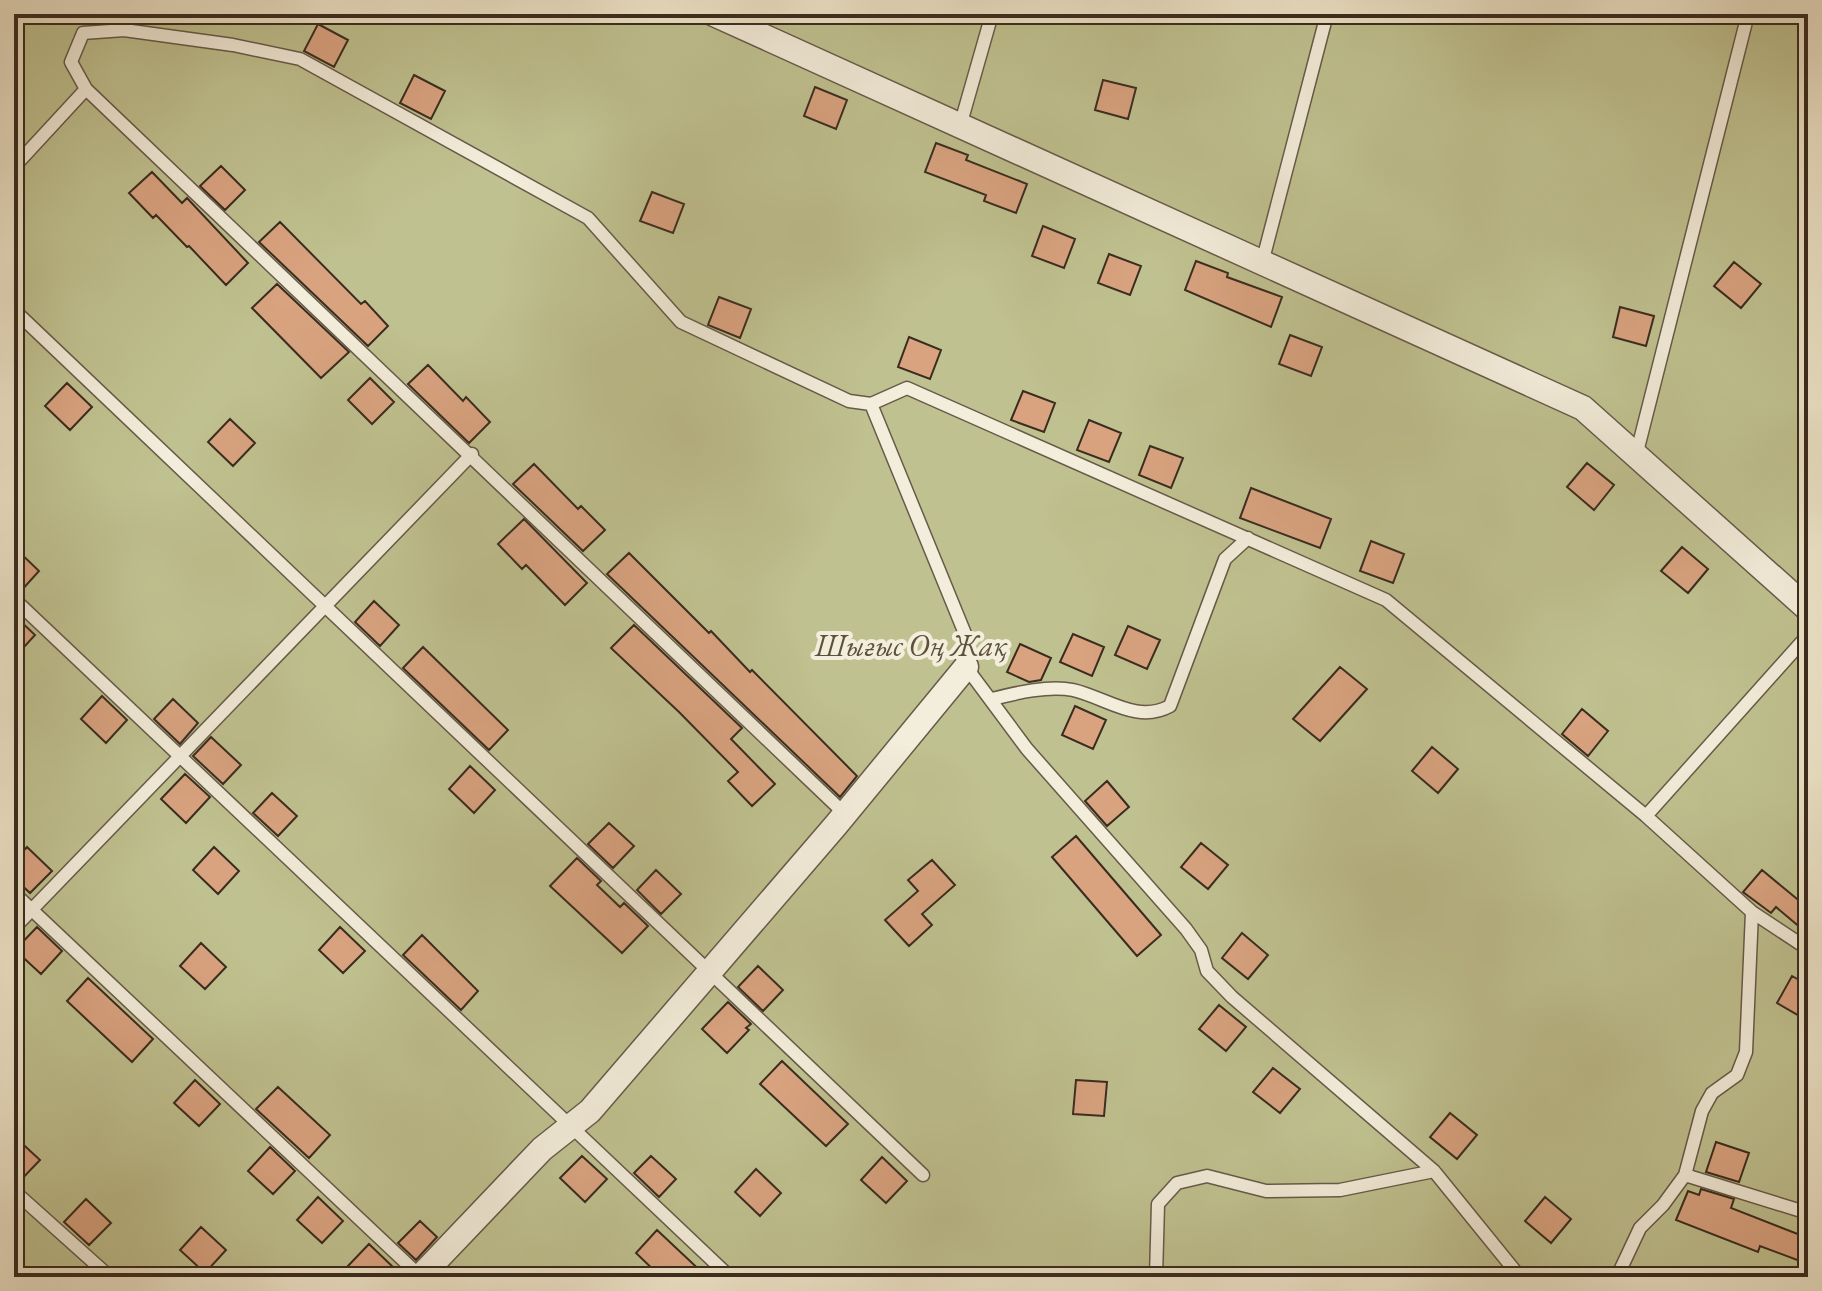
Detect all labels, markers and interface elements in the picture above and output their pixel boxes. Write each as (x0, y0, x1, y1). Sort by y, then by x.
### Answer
park label: Шығыс Оң Жақ (814, 626, 1008, 665)

